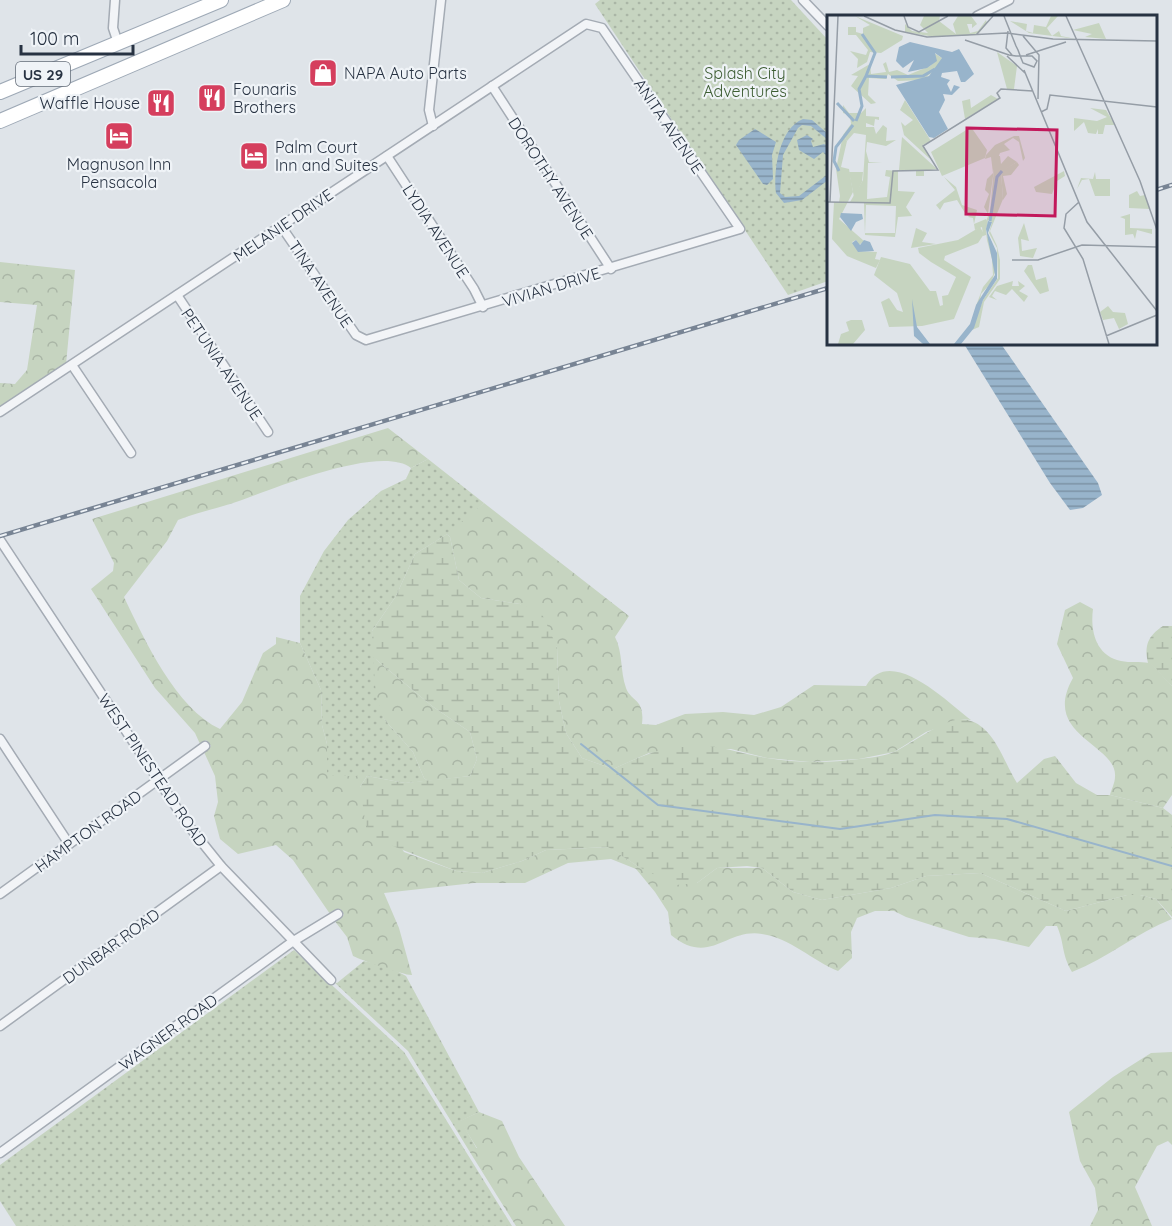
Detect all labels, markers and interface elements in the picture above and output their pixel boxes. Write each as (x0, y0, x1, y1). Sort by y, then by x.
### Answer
inset map (827, 15, 1157, 345)
scale bar (21, 18, 134, 56)
text: 100 m (30, 27, 79, 50)
shop icon: NAPA Auto Parts (307, 57, 339, 89)
road number: US 29 (16, 62, 70, 86)
place label: NAPA Auto Parts (344, 63, 467, 83)
park label: Splash City Adventures (703, 63, 787, 101)
street label: ANITA AVENUE (630, 75, 708, 177)
place label: Founaris Brothers (233, 79, 297, 117)
restaurant icon: Founaris Brothers (196, 82, 228, 114)
restaurant icon: Waffle House (145, 87, 177, 119)
place label: Waffle House (40, 93, 140, 113)
street label: DOROTHY AVENUE (504, 113, 598, 243)
hotel icon: Magnuson Inn Pensacola (103, 120, 135, 152)
place label: Palm Court Inn and Suites (275, 137, 378, 175)
hotel icon: Palm Court Inn and Suites (238, 140, 270, 172)
place label: Magnuson Inn Pensacola (67, 154, 171, 192)
street label: LYDIA AVENUE (398, 180, 474, 282)
street label: MELANIE DRIVE (229, 184, 337, 266)
street label: TINA AVENUE (285, 237, 357, 331)
street label: VIVIAN DRIVE (499, 263, 603, 311)
street label: PETUNIA AVENUE (177, 304, 267, 424)
street label: WEST PINESTEAD ROAD (94, 690, 212, 850)
street label: HAMPTON ROAD (31, 786, 145, 876)
street label: DUNBAR ROAD (59, 904, 163, 988)
street label: WAGNER ROAD (115, 990, 221, 1074)

